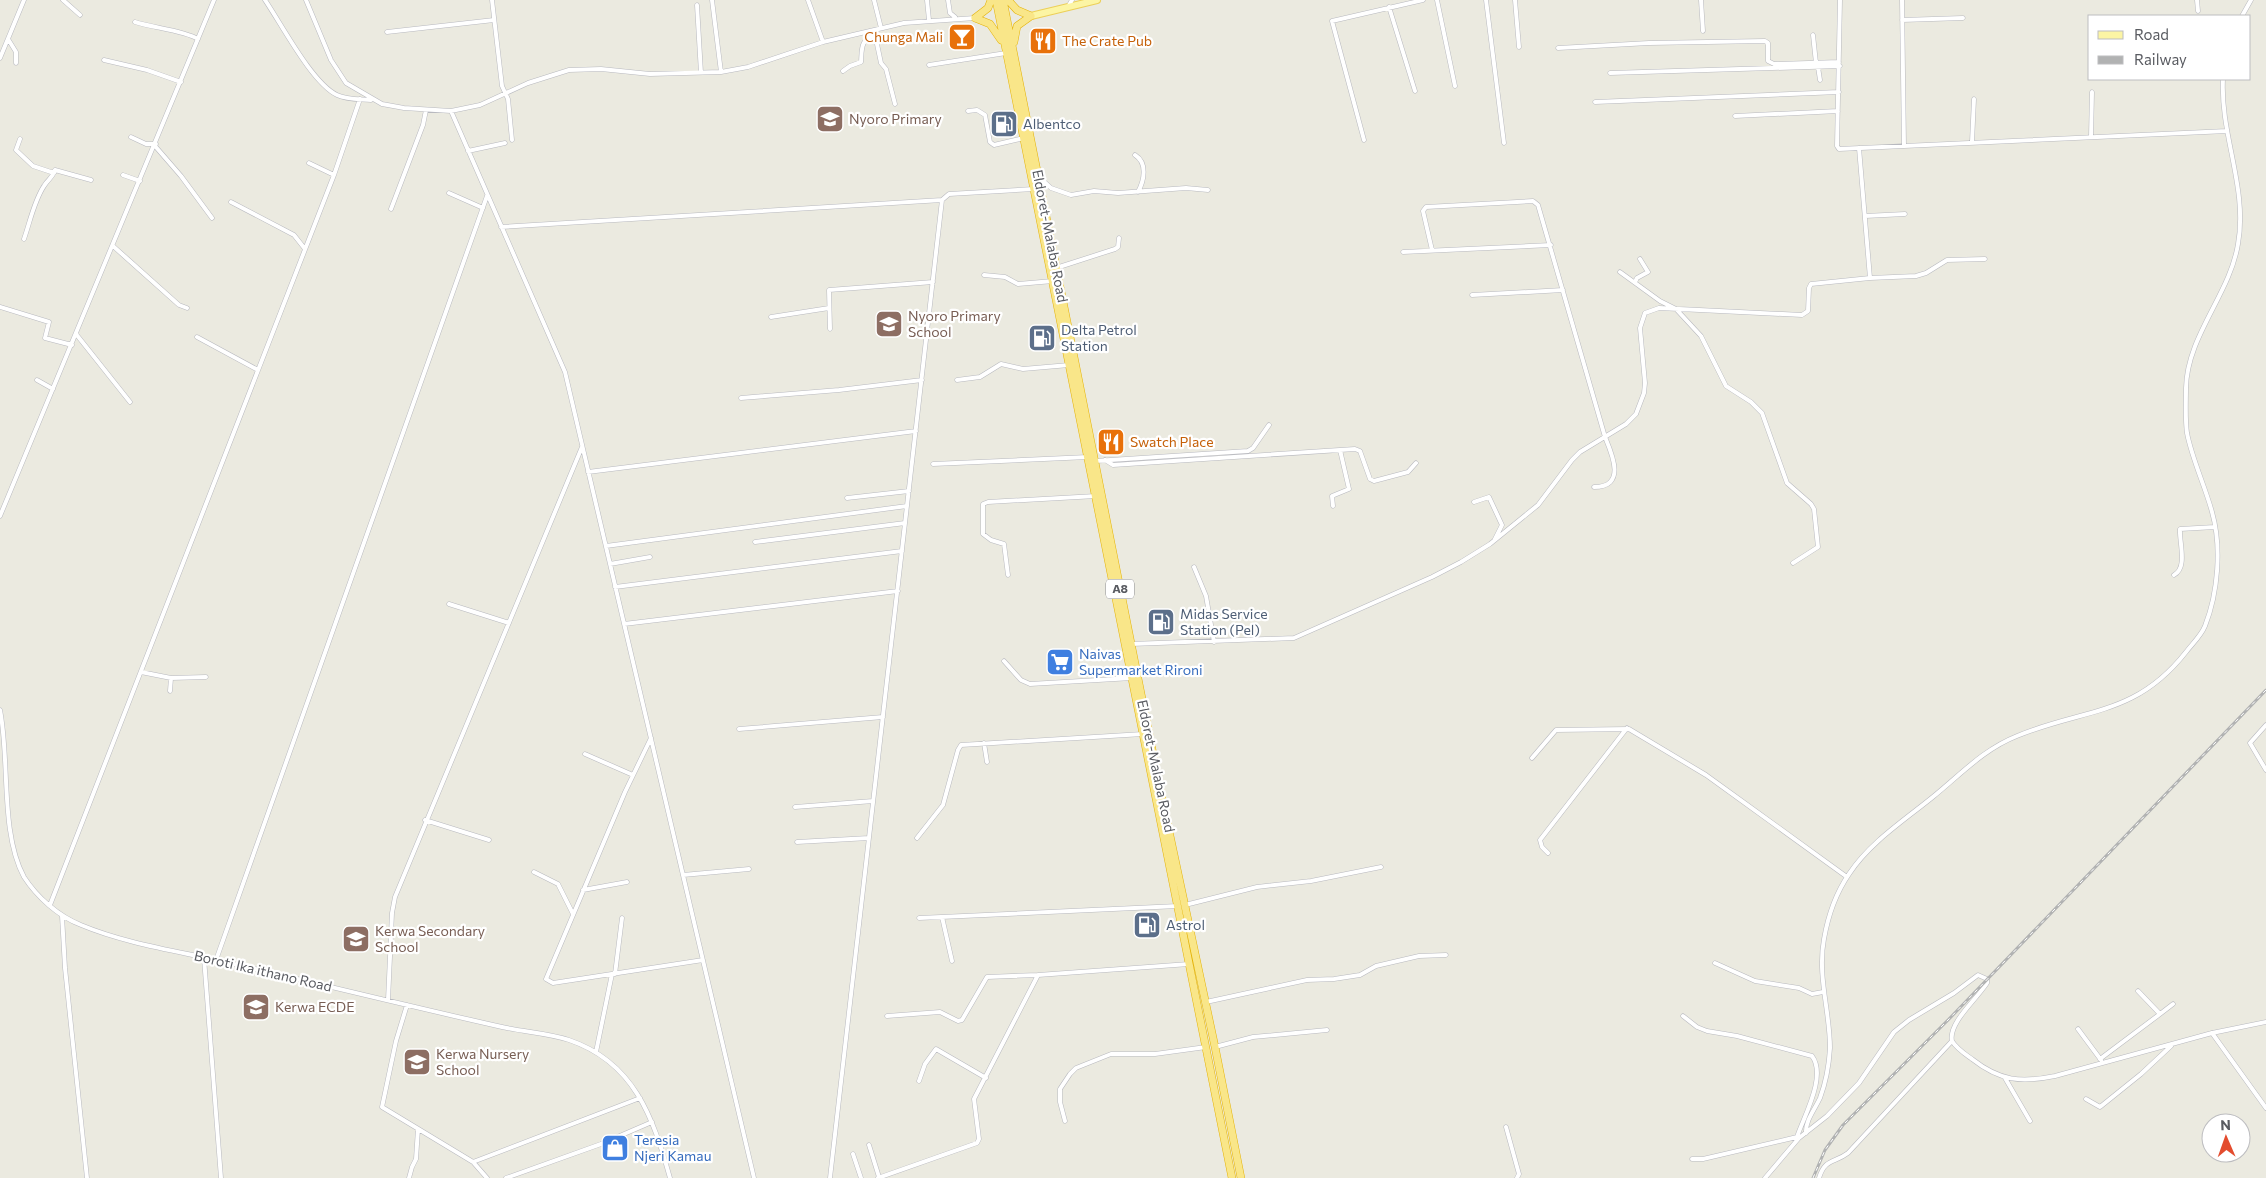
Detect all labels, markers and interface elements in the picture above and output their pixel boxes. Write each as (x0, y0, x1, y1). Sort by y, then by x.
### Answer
legend (2088, 15, 2251, 80)
bar icon: Chunga Mali (947, 22, 977, 52)
text: Road (2134, 25, 2169, 43)
restaurant icon: The Crate Pub (1028, 26, 1058, 56)
place label: Chunga Mali (864, 28, 943, 45)
place label: The Crate Pub (1062, 32, 1152, 49)
text: Railway (2134, 50, 2187, 68)
school or university icon: Nyoro Primary (815, 104, 845, 134)
fuel station icon: Albentco (989, 109, 1019, 139)
place label: Nyoro Primary (849, 110, 942, 127)
place label: Albentco (1023, 115, 1081, 132)
street label: Eldoret-Malaba Road (1029, 168, 1072, 304)
place label: Nyoro Primary School (908, 307, 1001, 340)
school or university icon: Nyoro Primary School (874, 309, 904, 339)
place label: Delta Petrol Station (1061, 321, 1137, 354)
fuel station icon: Delta Petrol Station (1027, 323, 1057, 353)
restaurant icon: Swatch Place (1096, 427, 1126, 457)
place label: Swatch Place (1130, 433, 1214, 450)
road number: A8 (1106, 580, 1134, 598)
place label: Midas Service Station (Pel) (1180, 605, 1268, 638)
fuel station icon: Midas Service Station (Pel) (1146, 607, 1176, 637)
place label: Naivas Supermarket Rironi (1079, 645, 1203, 678)
supermarket icon: Naivas Supermarket Rironi (1045, 647, 1075, 677)
street label: Eldoret-Malaba Road (1134, 698, 1179, 834)
fuel station icon: Astrol (1132, 910, 1162, 940)
place label: Astrol (1166, 916, 1205, 933)
place label: Kerwa Secondary School (375, 922, 485, 955)
school or university icon: Kerwa Secondary School (341, 924, 371, 954)
street label: Boroti Ika ithano Road (193, 946, 334, 995)
school or university icon: Kerwa ECDE (241, 992, 271, 1022)
place label: Kerwa ECDE (275, 998, 354, 1015)
place label: Kerwa Nursery School (436, 1045, 529, 1078)
school or university icon: Kerwa Nursery School (402, 1047, 432, 1077)
north arrow (2201, 1113, 2251, 1163)
text: N (2220, 1116, 2231, 1133)
place label: Teresia Njeri Kamau (634, 1131, 711, 1164)
shop icon: Teresia Njeri Kamau (600, 1133, 630, 1163)

